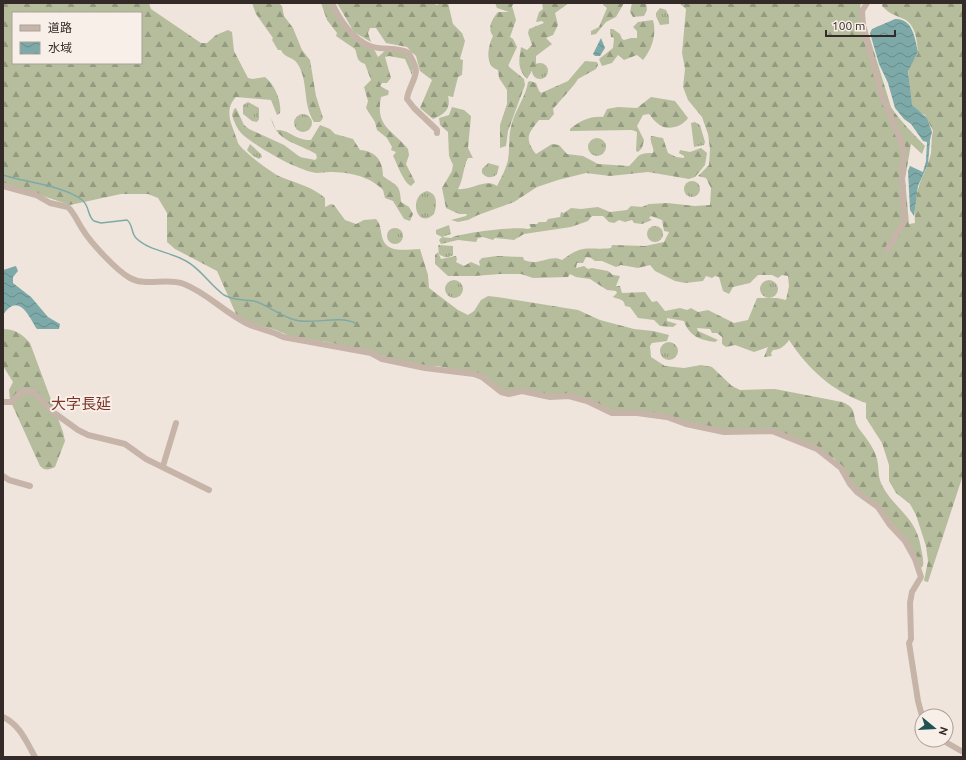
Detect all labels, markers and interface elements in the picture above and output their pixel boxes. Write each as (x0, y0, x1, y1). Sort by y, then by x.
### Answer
legend (12, 12, 142, 64)
scale bar (826, 12, 895, 38)
text: 100 m (832, 19, 865, 32)
text: 道路 (48, 21, 72, 34)
text: 水域 (48, 41, 72, 54)
district label: 大字長延 (51, 395, 111, 412)
north arrow (914, 708, 954, 748)
text: N (937, 725, 950, 737)

